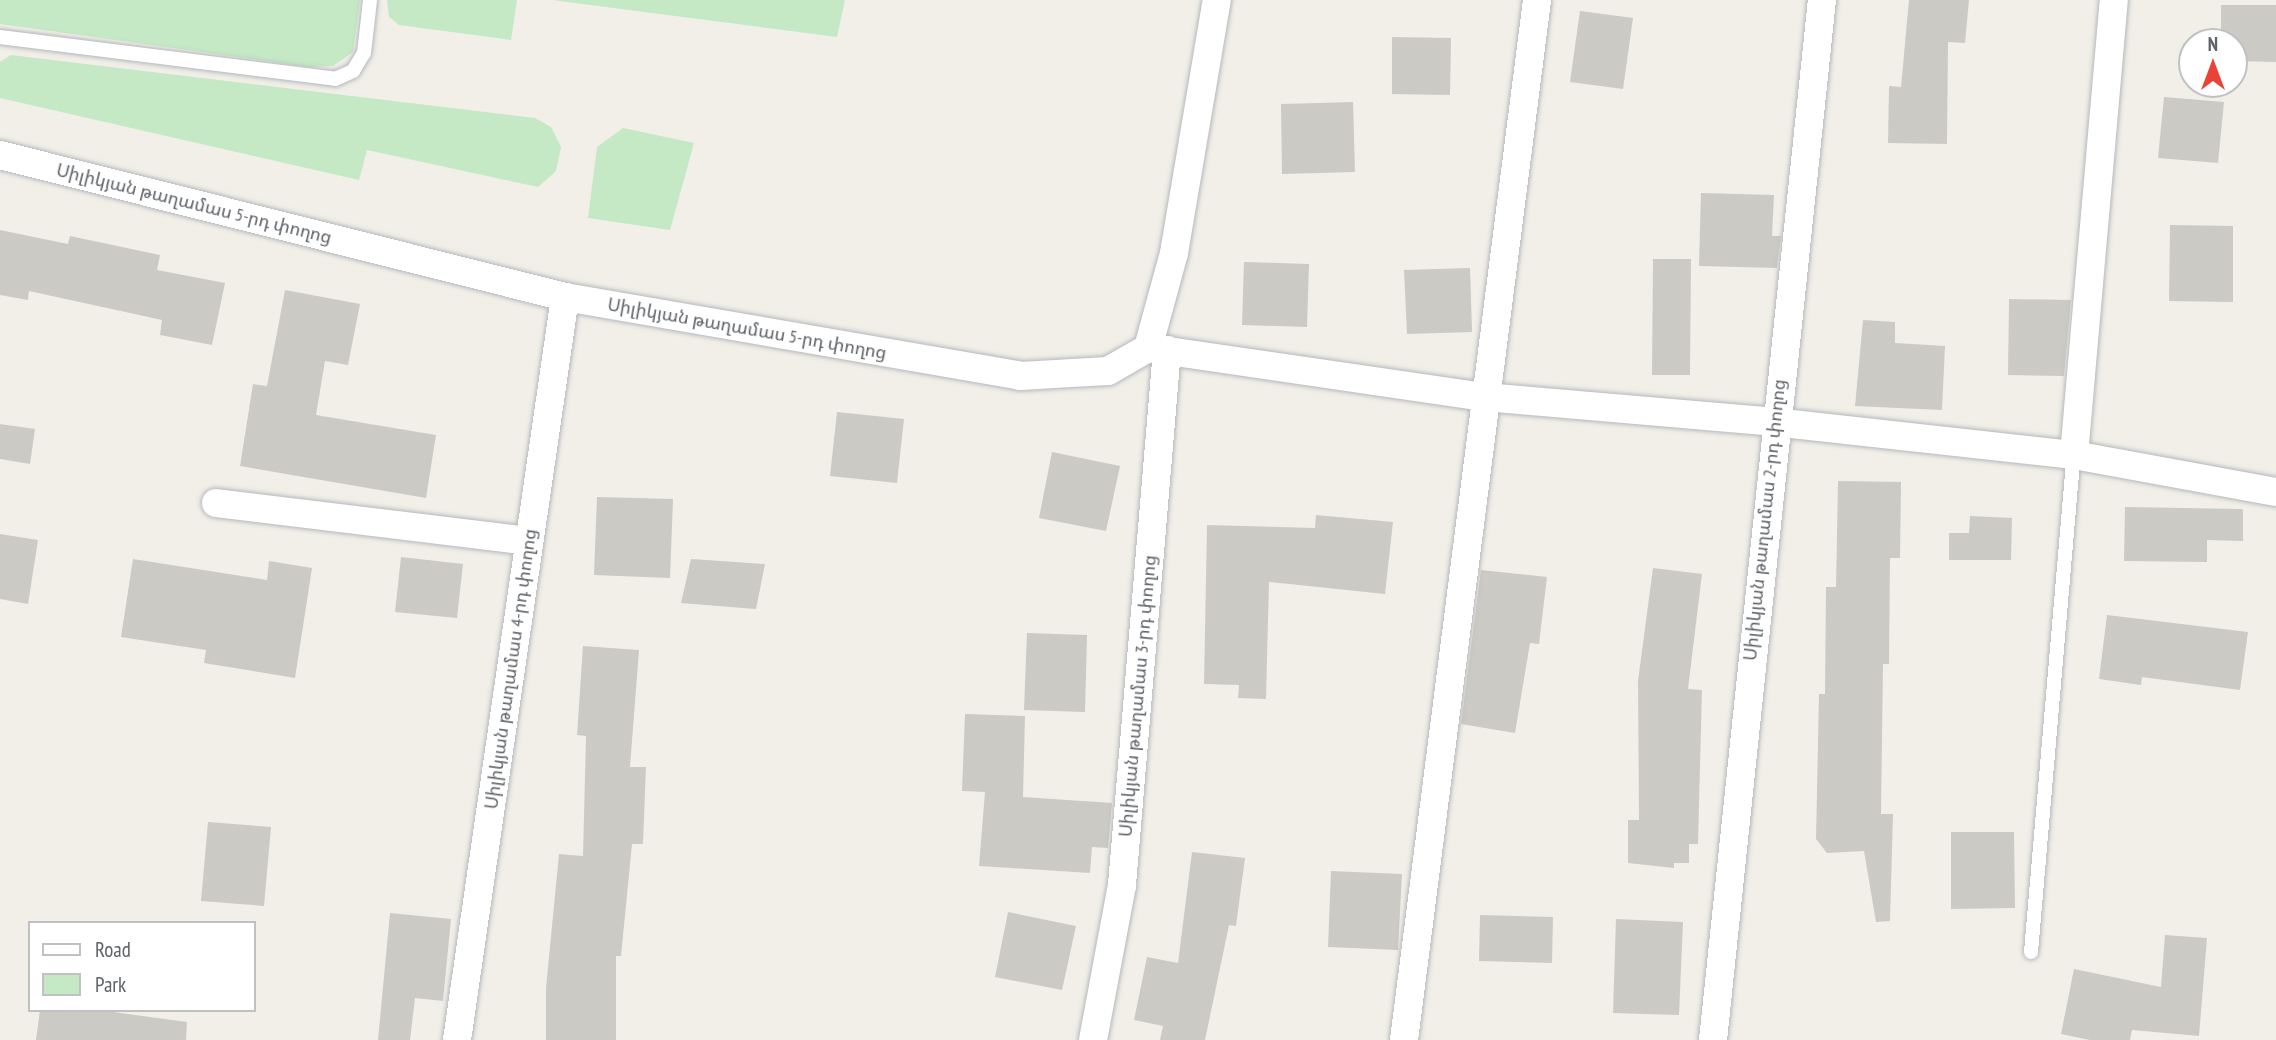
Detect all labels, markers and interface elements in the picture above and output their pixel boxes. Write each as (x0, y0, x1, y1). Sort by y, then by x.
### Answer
north arrow (2178, 28, 2248, 98)
text: N (2208, 32, 2218, 56)
street label: Սիլիկյան թաղամաս 5-րդ փողոց (54, 159, 334, 249)
street label: Սիլիկյան թաղամաս 5-րդ փողոց (606, 294, 888, 364)
street label: Սիլիկյան թաղամաս 2-րդ փողոց (1739, 378, 1791, 662)
street label: Սիլիկյան թաղամաս 4-րդ փողոց (481, 527, 541, 811)
street label: Սիլիկյան թաղամաս 3-րդ փողոց (1115, 554, 1161, 838)
legend (28, 921, 256, 1012)
text: Road (95, 936, 131, 963)
text: Park (95, 971, 126, 998)

